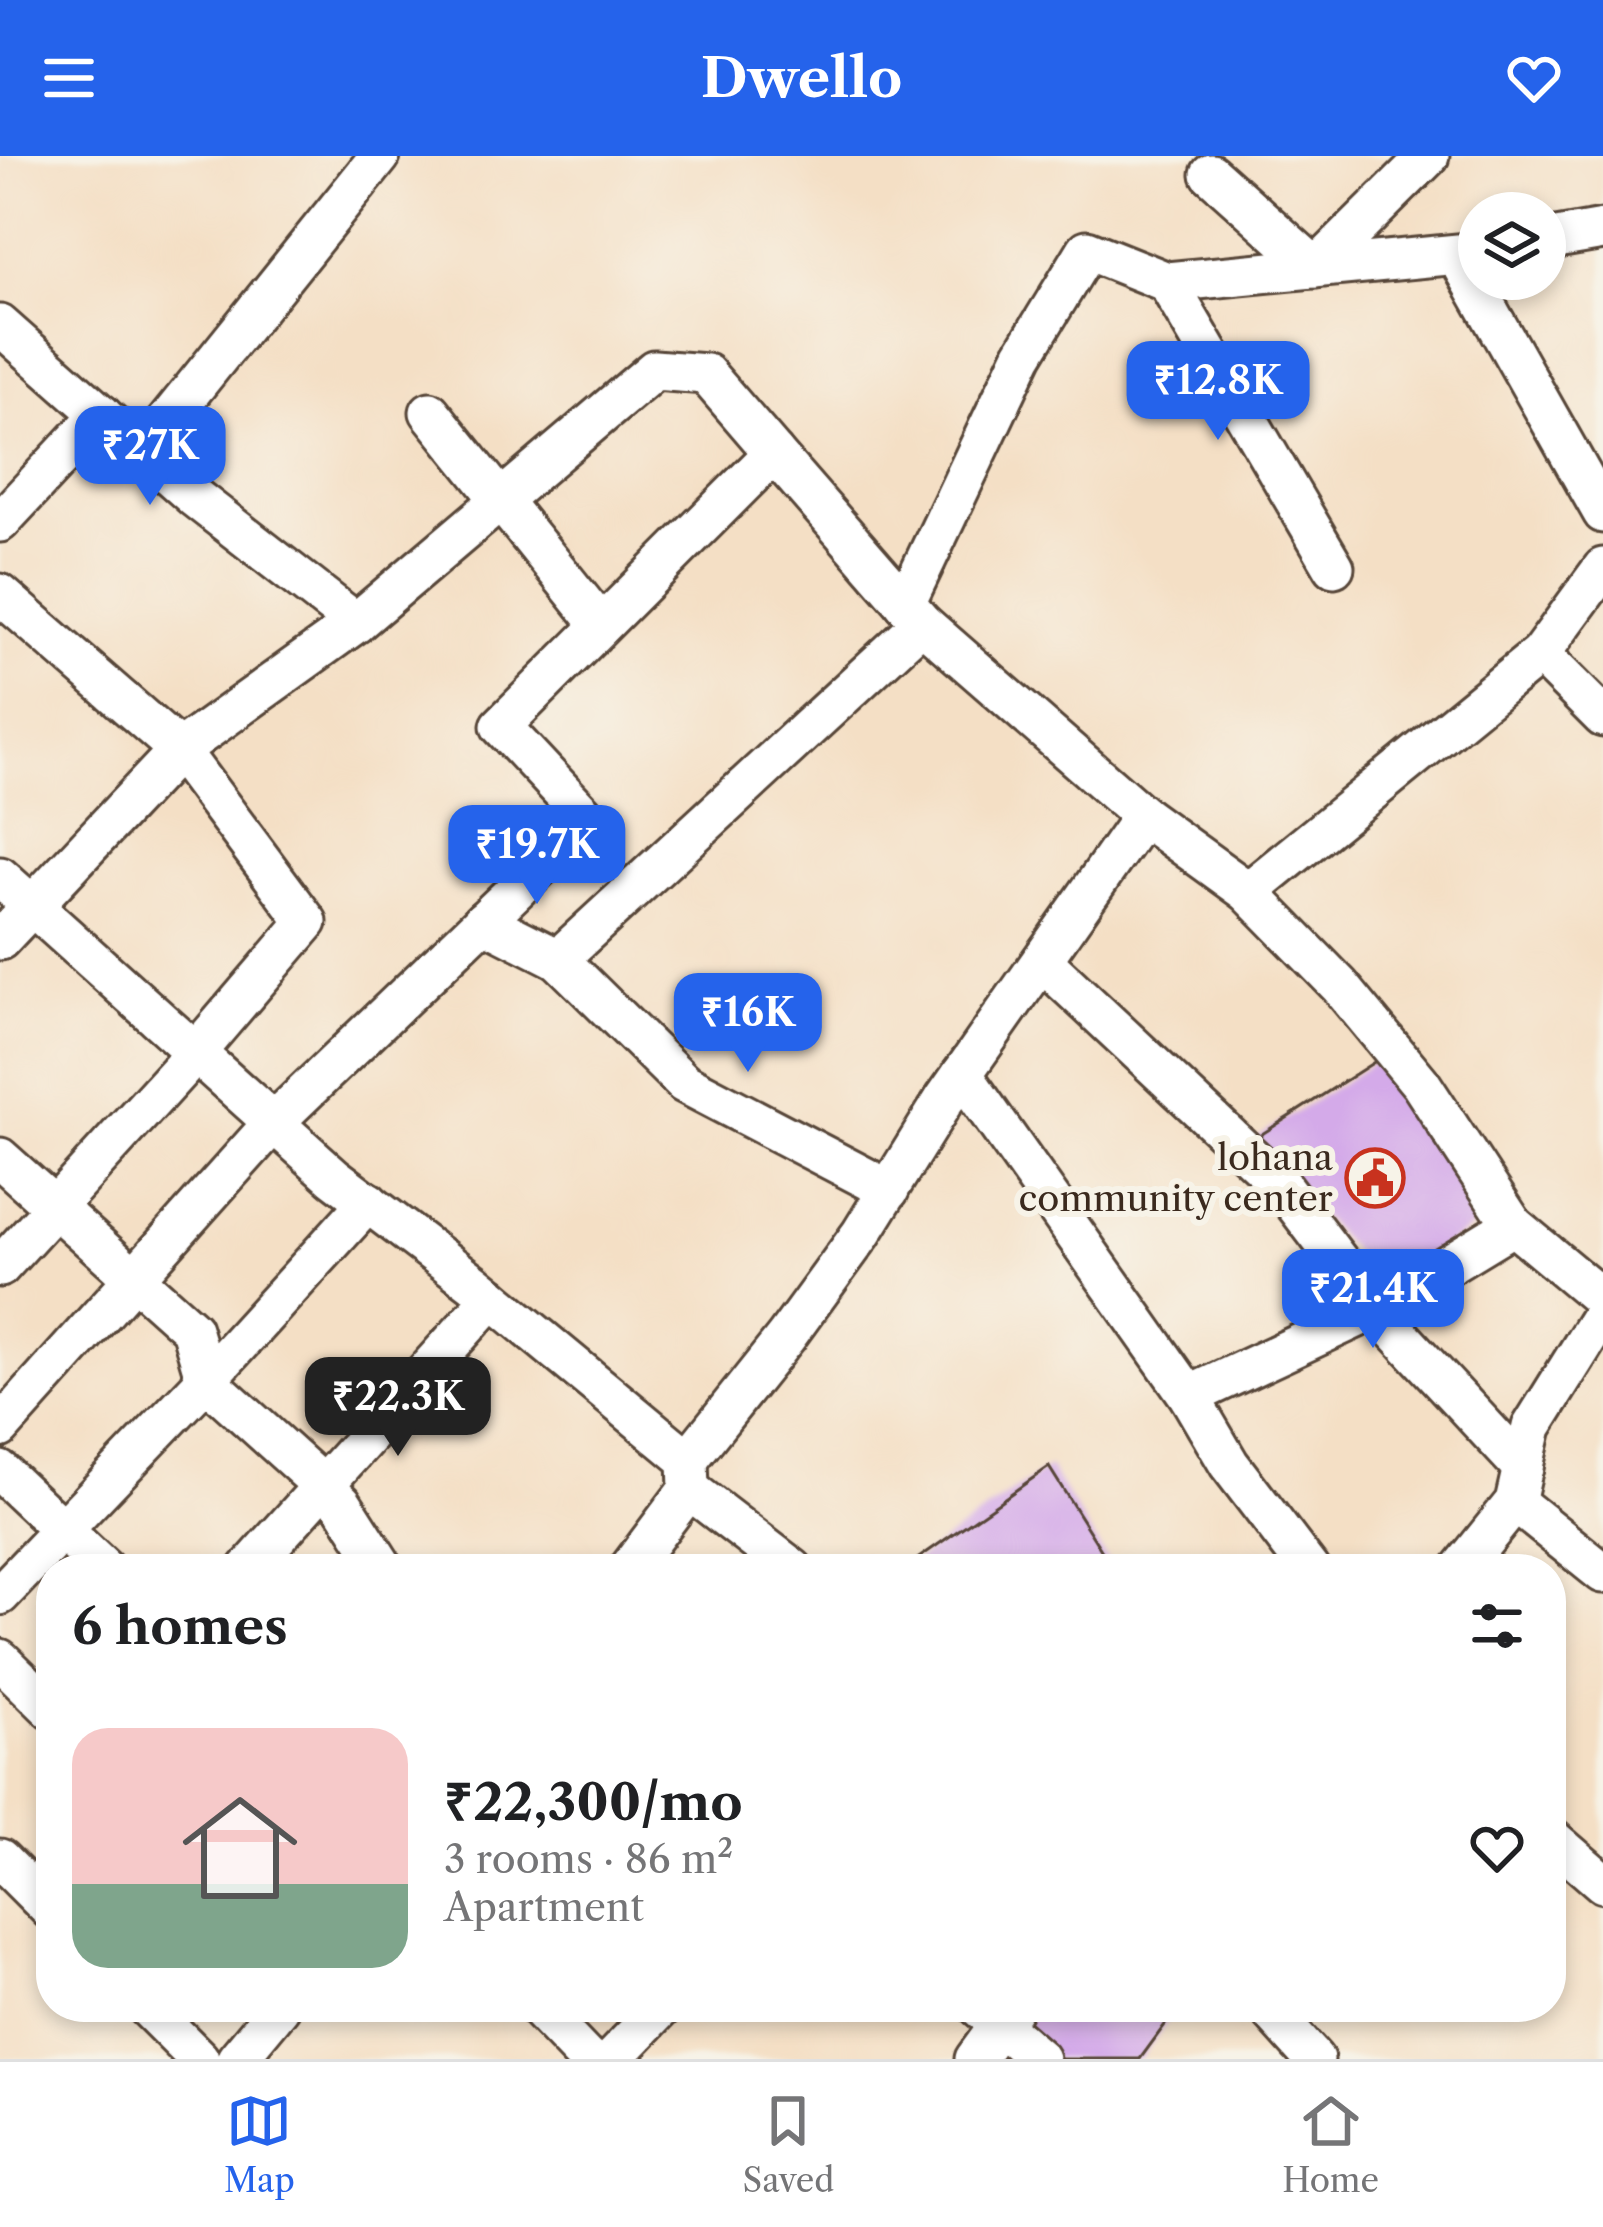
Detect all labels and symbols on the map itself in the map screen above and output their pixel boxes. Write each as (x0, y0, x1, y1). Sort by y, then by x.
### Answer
pin: ₹12.8K (1120, 341, 1316, 443)
pin: ₹27K (79, 406, 221, 508)
pin: ₹19.7K (439, 805, 635, 907)
pin: ₹16K (677, 973, 819, 1075)
place label: lohana community center (1018, 1135, 1333, 1220)
public building icon: lohana community center (1344, 1147, 1406, 1209)
pin: ₹21.4K (1275, 1249, 1471, 1351)
pin: ₹22.3K (300, 1357, 496, 1459)

